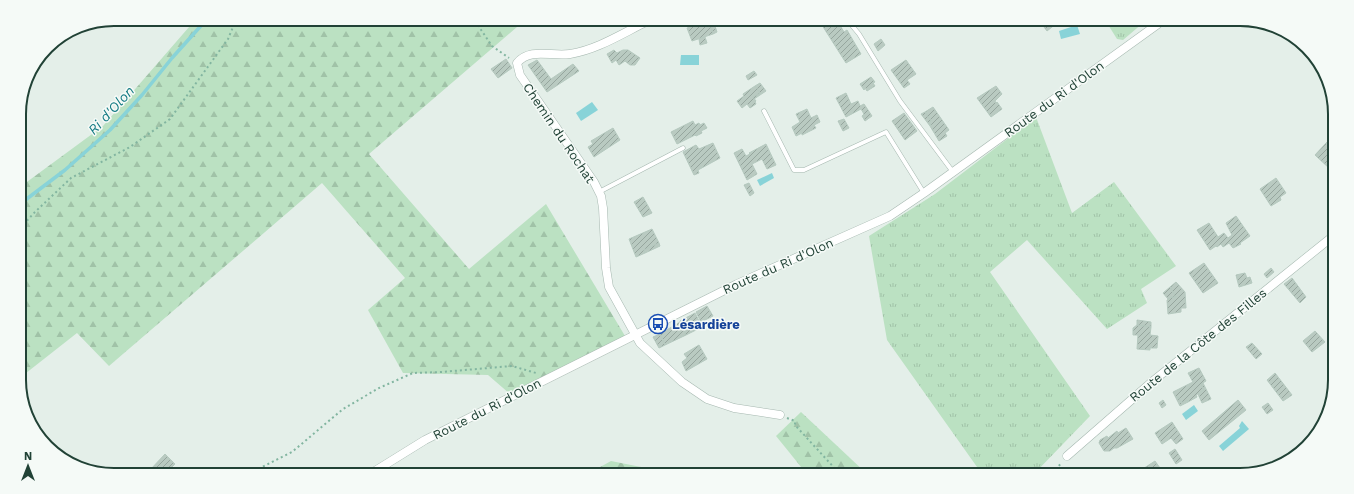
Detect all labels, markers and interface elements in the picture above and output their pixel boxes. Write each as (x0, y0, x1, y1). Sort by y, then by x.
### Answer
street label: Route du Ri d'Olon (1001, 58, 1107, 140)
street label: Chemin du Rochat (520, 80, 598, 186)
water label: Ri d'Olon (85, 83, 137, 137)
street label: Route du Ri d'Olon (720, 235, 836, 297)
street label: Route de la Côte des Filles (1127, 285, 1270, 405)
bus stop icon: Lésardière (647, 313, 669, 335)
place label: Lésardière (672, 317, 740, 332)
street label: Route du Ri d'Olon (430, 375, 544, 443)
north arrow (8, 446, 48, 486)
text: N (24, 450, 32, 463)

